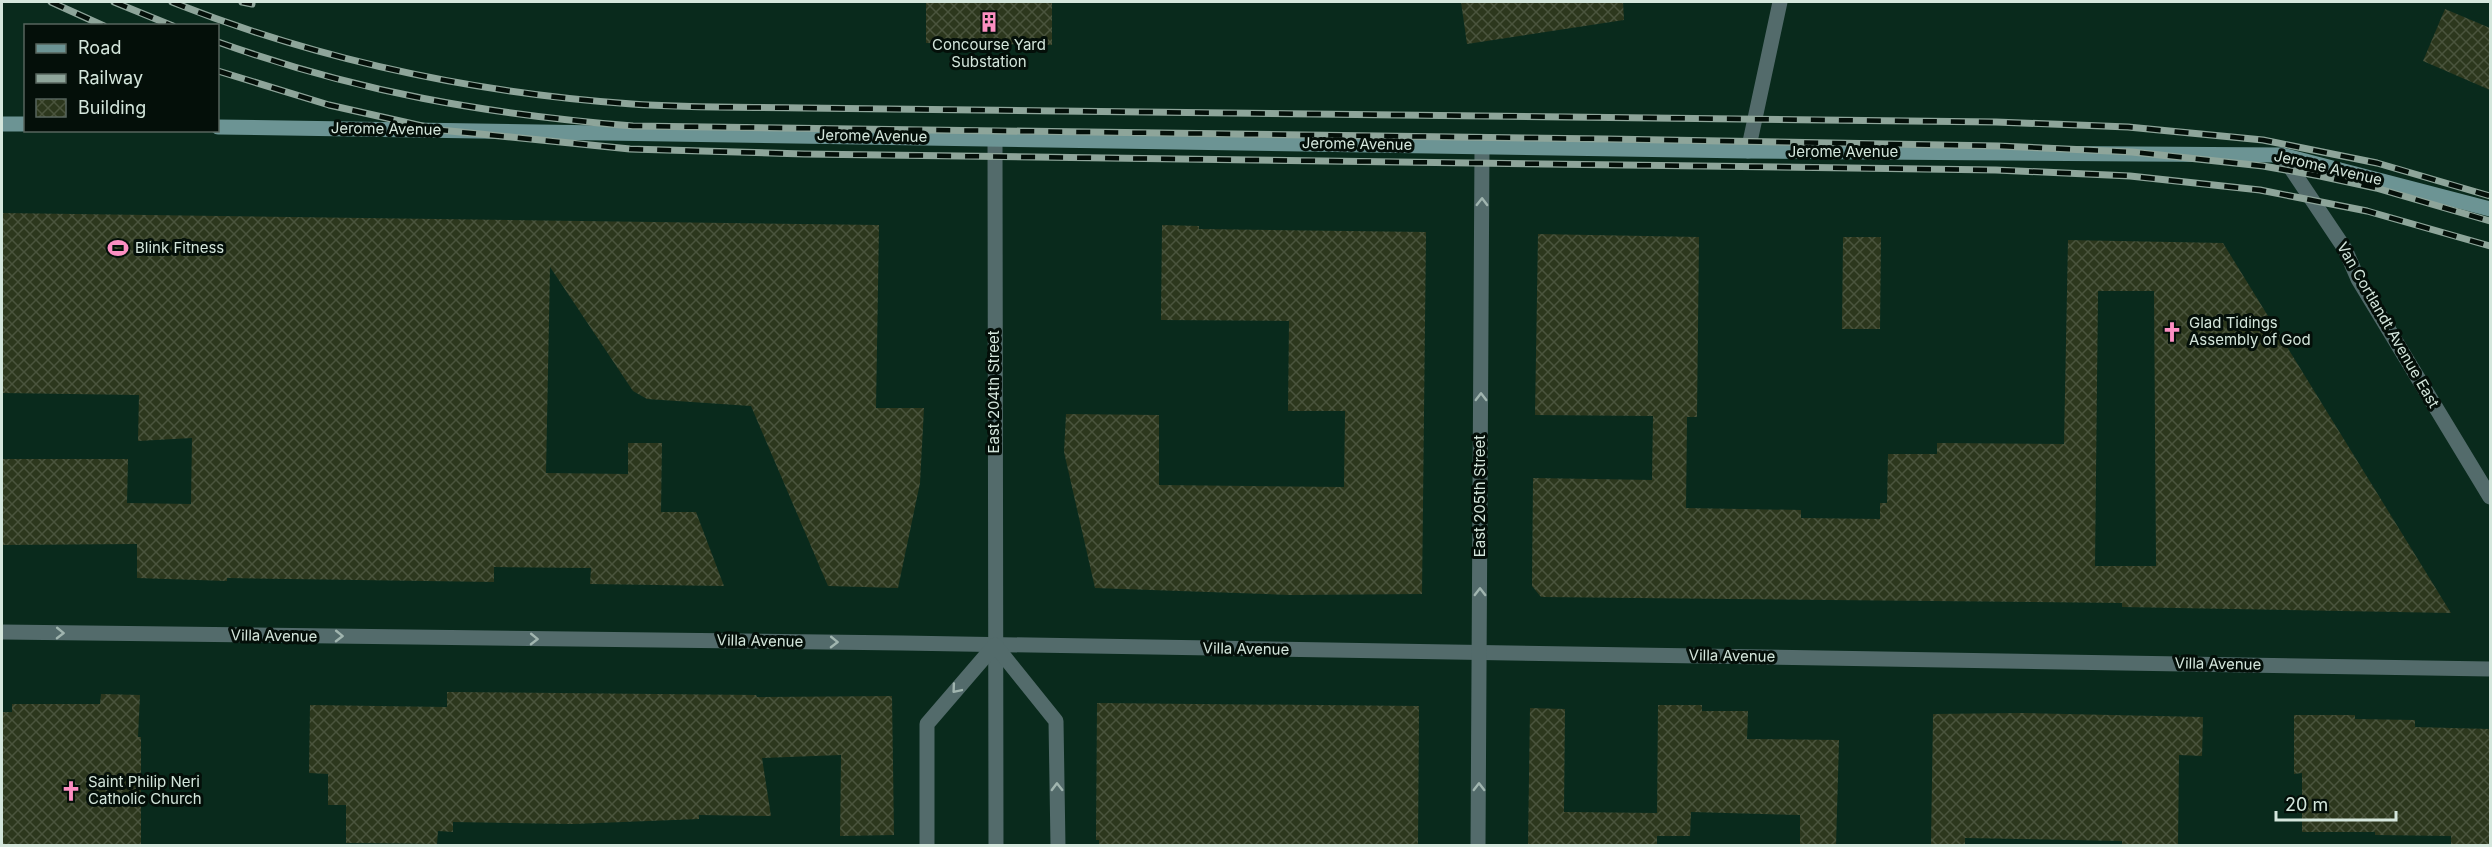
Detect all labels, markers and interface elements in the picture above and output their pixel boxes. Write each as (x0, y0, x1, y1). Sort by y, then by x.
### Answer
building icon: Concourse Yard Substation (977, 10, 1001, 34)
legend (24, 24, 219, 132)
place label: Concourse Yard Substation (932, 35, 1046, 71)
text: Road (78, 37, 121, 58)
text: Railway (78, 67, 143, 88)
text: Building (78, 97, 146, 118)
street label: Jerome Avenue (331, 118, 441, 139)
street label: Jerome Avenue (817, 125, 927, 146)
street label: Jerome Avenue (1302, 133, 1412, 154)
street label: Jerome Avenue (1788, 142, 1898, 161)
street label: Jerome Avenue (2272, 146, 2384, 189)
one-way arrow (1476, 198, 1488, 207)
sports icon: Blink Fitness (106, 236, 130, 260)
place label: Blink Fitness (135, 238, 224, 257)
street label: Van Cortlandt Avenue East (2333, 238, 2444, 411)
place label: Glad Tidings Assembly of God (2189, 313, 2311, 349)
church icon: Glad Tidings Assembly of God (2160, 320, 2184, 344)
street label: East 204th Street (984, 330, 1003, 454)
one-way arrow (1475, 393, 1487, 402)
street label: East 205th Street (1470, 435, 1489, 557)
one-way arrow (1474, 588, 1486, 597)
street label: Villa Avenue (231, 625, 317, 646)
one-way arrow (55, 627, 64, 639)
one-way arrow (334, 630, 343, 642)
street label: Villa Avenue (717, 630, 803, 651)
one-way arrow (529, 633, 538, 645)
one-way arrow (829, 636, 838, 648)
street label: Villa Avenue (1203, 638, 1289, 659)
street label: Villa Avenue (1689, 645, 1775, 666)
street label: Villa Avenue (2175, 653, 2261, 674)
one-way arrow (952, 682, 963, 693)
place label: Saint Philip Neri Catholic Church (88, 772, 202, 808)
church icon: Saint Philip Neri Catholic Church (59, 779, 83, 803)
one-way arrow (1051, 783, 1063, 792)
one-way arrow (1473, 783, 1485, 792)
scale bar (2276, 784, 2396, 822)
text: 20 m (2285, 794, 2328, 815)

